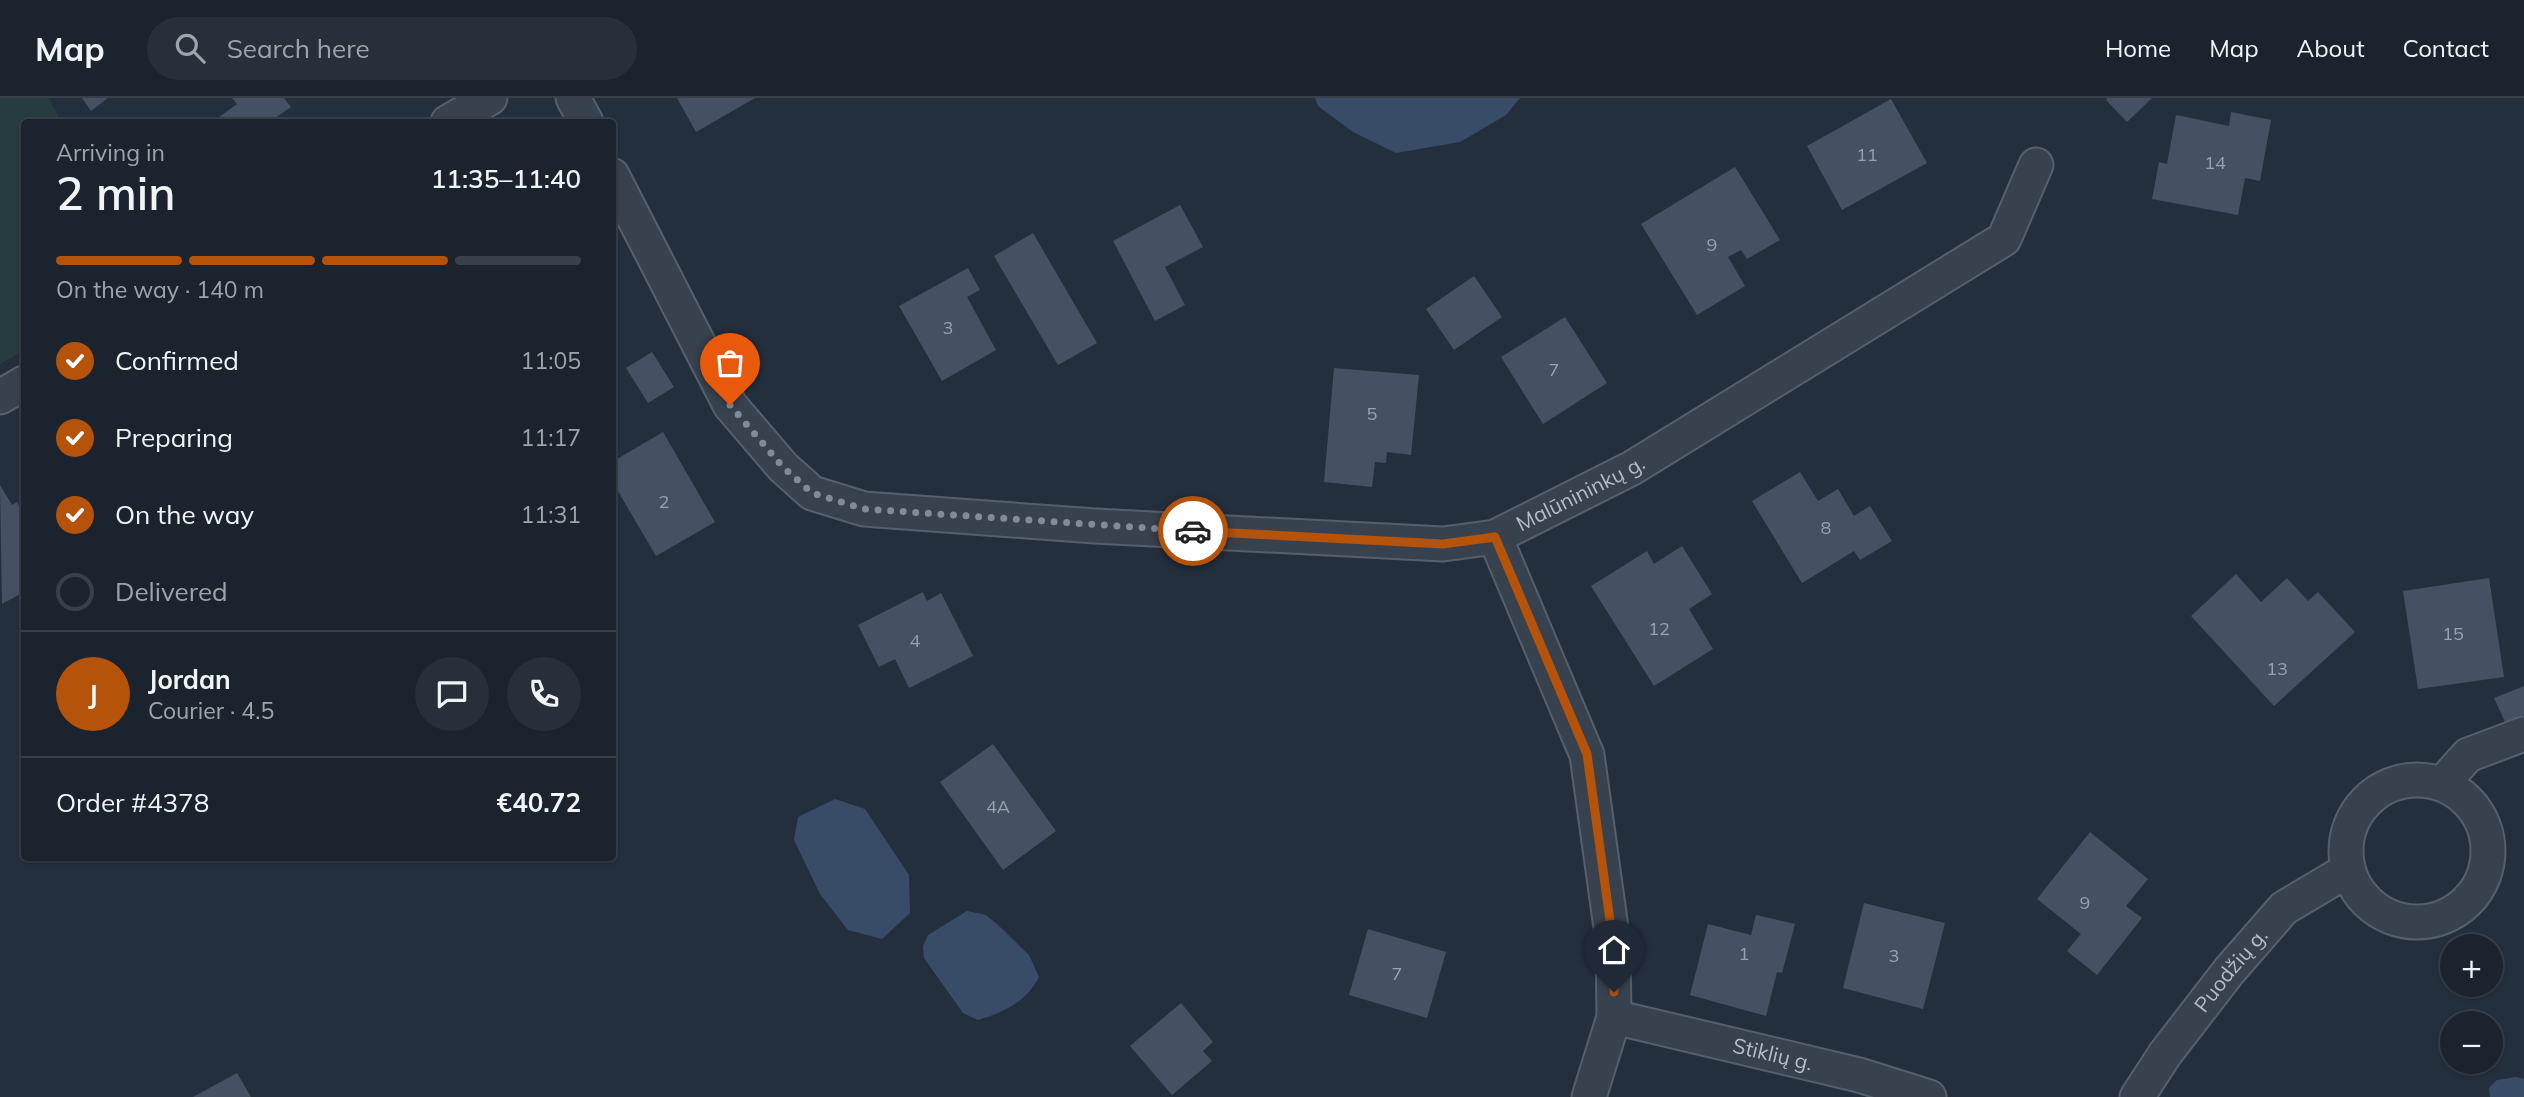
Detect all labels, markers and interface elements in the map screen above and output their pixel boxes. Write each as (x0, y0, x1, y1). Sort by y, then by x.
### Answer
search box (147, 17, 637, 80)
text: Map (35, 28, 105, 69)
icon: search (171, 29, 209, 67)
text: Search here (227, 32, 370, 65)
text: Home (2105, 33, 2171, 63)
text: Map (2209, 33, 2259, 63)
text: About (2297, 33, 2365, 63)
text: Contact (2403, 33, 2489, 63)
text: Arriving in (56, 138, 165, 167)
house number: 11 (1856, 143, 1878, 166)
house number: 14 (2204, 151, 2226, 174)
text: 11:35–11:40 (431, 162, 581, 195)
text: 2 min (56, 164, 175, 222)
house number: 9 (1707, 233, 1717, 256)
text: On the way · 140 m (56, 275, 264, 304)
house number: 3 (943, 316, 953, 339)
pin (700, 333, 760, 405)
icon: check (56, 342, 94, 380)
text: Confirmed (115, 344, 239, 377)
icon: bag (711, 344, 749, 382)
text: 11:05 (521, 346, 581, 375)
house number: 7 (1549, 358, 1559, 381)
house number: 5 (1367, 402, 1378, 425)
icon: check (56, 419, 94, 457)
text: Preparing (115, 421, 233, 454)
text: 11:17 (521, 423, 581, 452)
street label: Malūnininkų g. (1512, 449, 1649, 536)
house number: 2 (659, 490, 669, 513)
icon: check (56, 496, 94, 534)
courier (1158, 496, 1228, 566)
text: On the way (115, 498, 254, 531)
text: 11:31 (521, 500, 581, 529)
icon: car (1174, 512, 1212, 550)
house number: 8 (1821, 516, 1831, 539)
text: Delivered (115, 575, 228, 608)
house number: 12 (1648, 617, 1670, 640)
house number: 15 (2442, 622, 2464, 645)
house number: 4 (910, 629, 921, 652)
button: chat (415, 657, 489, 731)
button: phone (507, 657, 581, 731)
house number: 13 (2266, 657, 2288, 680)
text: Jordan (148, 663, 231, 696)
text: J (88, 678, 98, 711)
text: Courier · 4.5 (148, 696, 274, 725)
text: Order #4378 (56, 786, 209, 819)
text: €40.72 (497, 786, 581, 819)
house number: 4A (986, 795, 1010, 818)
house number: 9 (2080, 891, 2090, 914)
pin (1584, 920, 1644, 992)
street label: Puodžių g. (2188, 922, 2273, 1017)
icon: home (1595, 931, 1633, 969)
map controls (2440, 934, 2503, 1074)
button: + (2440, 934, 2503, 997)
house number: 1 (1739, 942, 1749, 965)
house number: 3 (1889, 944, 1899, 967)
house number: 7 (1392, 962, 1402, 985)
button: − (2440, 1011, 2503, 1074)
street label: Stiklių g. (1730, 1032, 1815, 1076)

